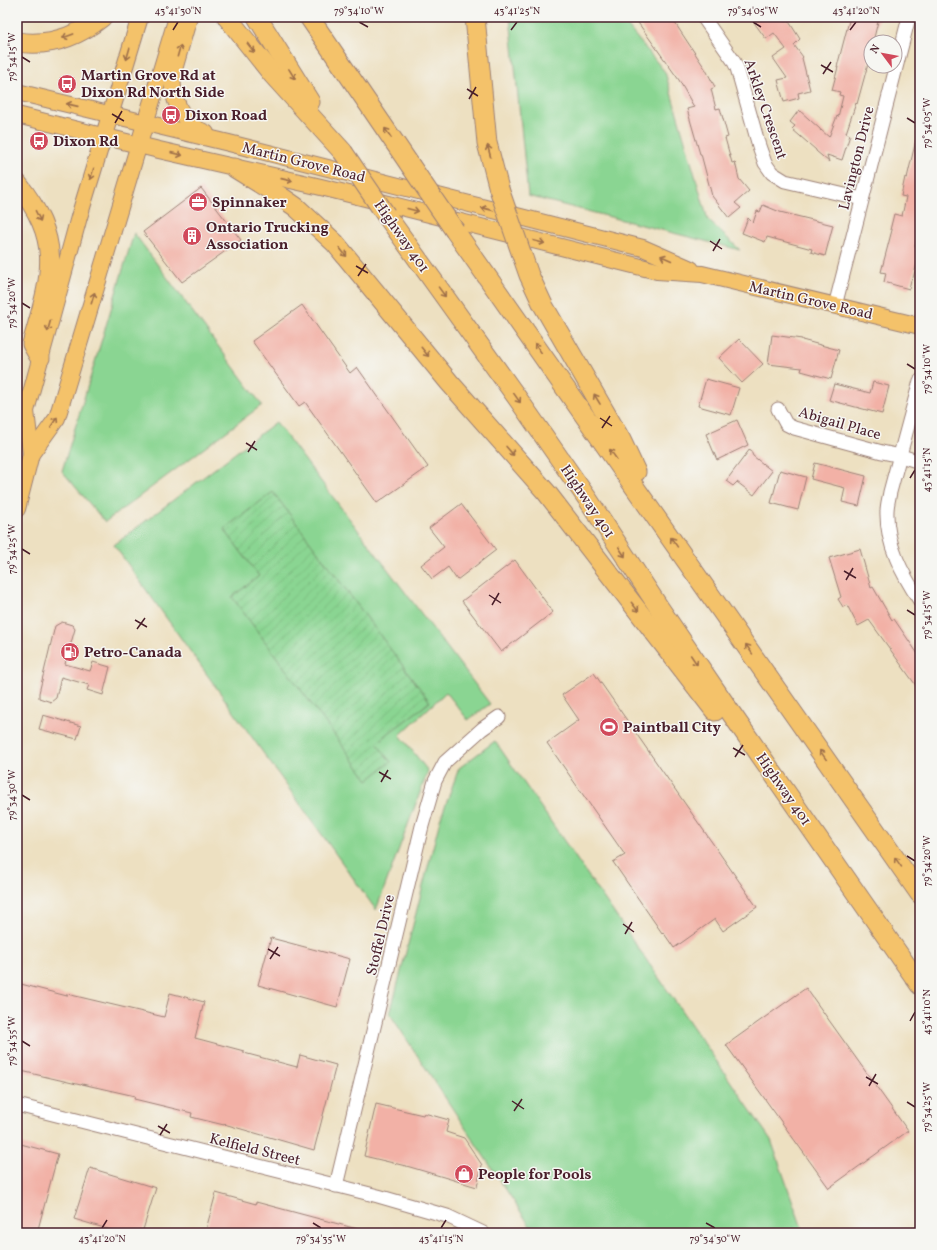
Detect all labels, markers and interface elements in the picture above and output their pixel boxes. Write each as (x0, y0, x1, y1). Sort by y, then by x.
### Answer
text: 43°41'30"N (154, 4, 202, 18)
text: 79°34'10"W (334, 4, 384, 18)
text: 43°41'25"N (494, 4, 541, 18)
text: 79°34'05"W (728, 4, 778, 18)
text: 43°41'20"N (832, 4, 880, 18)
text: 79°34'15"W (5, 33, 19, 81)
one-way arrow (63, 33, 75, 41)
north arrow (863, 34, 903, 74)
text: N (867, 42, 884, 57)
one-way arrow (247, 43, 255, 54)
one-way arrow (176, 45, 183, 58)
one-way arrow (124, 48, 131, 61)
street label: Arkley Crescent (738, 57, 792, 162)
place label: Martin Grove Rd at Dixon Rd North Side (81, 66, 225, 104)
one-way arrow (288, 68, 296, 79)
bus stop icon: Martin Grove Rd at Dixon Rd North Side (56, 73, 78, 95)
text: 79°34'05"W (920, 98, 934, 148)
one-way arrow (66, 101, 79, 109)
bus stop icon: Dixon Road (160, 104, 182, 126)
street label: Lavington Drive (834, 104, 880, 212)
place label: Dixon Road (185, 106, 267, 127)
one-way arrow (384, 127, 392, 138)
bus stop icon: Dixon Rd (28, 130, 50, 152)
place label: Dixon Rd (53, 132, 118, 153)
street label: Martin Grove Road (240, 138, 367, 189)
one-way arrow (485, 145, 492, 158)
one-way arrow (170, 151, 183, 159)
one-way arrow (88, 167, 95, 180)
one-way arrow (280, 176, 293, 184)
office icon: Spinnaker (187, 191, 209, 213)
place label: Spinnaker (212, 193, 287, 214)
street label: Highway 401 (368, 196, 434, 278)
one-way arrow (481, 204, 494, 212)
one-way arrow (406, 207, 419, 215)
one-way arrow (35, 209, 42, 221)
place label: Ontario Trucking Association (206, 218, 329, 256)
building icon: Ontario Trucking Association (181, 225, 203, 247)
one-way arrow (533, 238, 546, 246)
one-way arrow (338, 246, 347, 257)
one-way arrow (661, 254, 673, 262)
text: 79°34'20"W (5, 277, 19, 329)
street label: Martin Grove Road (747, 277, 875, 326)
one-way arrow (438, 287, 446, 298)
one-way arrow (90, 292, 97, 305)
one-way arrow (45, 319, 52, 332)
one-way arrow (534, 343, 542, 354)
text: 79°34'10"W (920, 344, 934, 394)
one-way arrow (420, 347, 429, 358)
one-way arrow (513, 392, 521, 403)
one-way arrow (593, 393, 601, 405)
street label: Abigail Place (796, 403, 883, 446)
one-way arrow (50, 417, 58, 428)
one-way arrow (505, 446, 514, 456)
text: 43°41'15"N (920, 447, 934, 493)
one-way arrow (609, 449, 617, 460)
street label: Highway 401 (554, 461, 619, 543)
text: 79°34'25"W (5, 524, 19, 574)
one-way arrow (670, 537, 678, 548)
one-way arrow (618, 546, 626, 557)
text: 79°34'15"W (920, 591, 934, 639)
one-way arrow (630, 601, 639, 612)
fuel station icon: Petro-Canada (59, 641, 81, 663)
place label: Petro-Canada (84, 643, 182, 664)
one-way arrow (745, 644, 753, 655)
one-way arrow (690, 654, 698, 665)
sports icon: Paintball City (598, 716, 620, 738)
place label: Paintball City (623, 718, 721, 739)
street label: Highway 401 (750, 749, 816, 831)
one-way arrow (819, 750, 827, 761)
text: 79°34'30"W (5, 770, 19, 820)
text: 79°34'20"W (920, 835, 934, 887)
one-way arrow (894, 857, 902, 868)
street label: Stoffel Drive (362, 893, 401, 978)
text: 43°41'10"N (920, 988, 934, 1035)
text: 79°34'35"W (5, 1016, 19, 1066)
text: 79°34'25"W (920, 1082, 934, 1132)
street label: Kelfield Street (207, 1129, 302, 1172)
shop icon: People for Pools (453, 1163, 475, 1185)
place label: People for Pools (478, 1165, 592, 1186)
text: 43°41'20"N (78, 1232, 126, 1246)
text: 79°34'35"W (296, 1232, 346, 1246)
text: 43°41'15"N (418, 1232, 464, 1246)
text: 79°34'30"W (690, 1232, 740, 1246)

